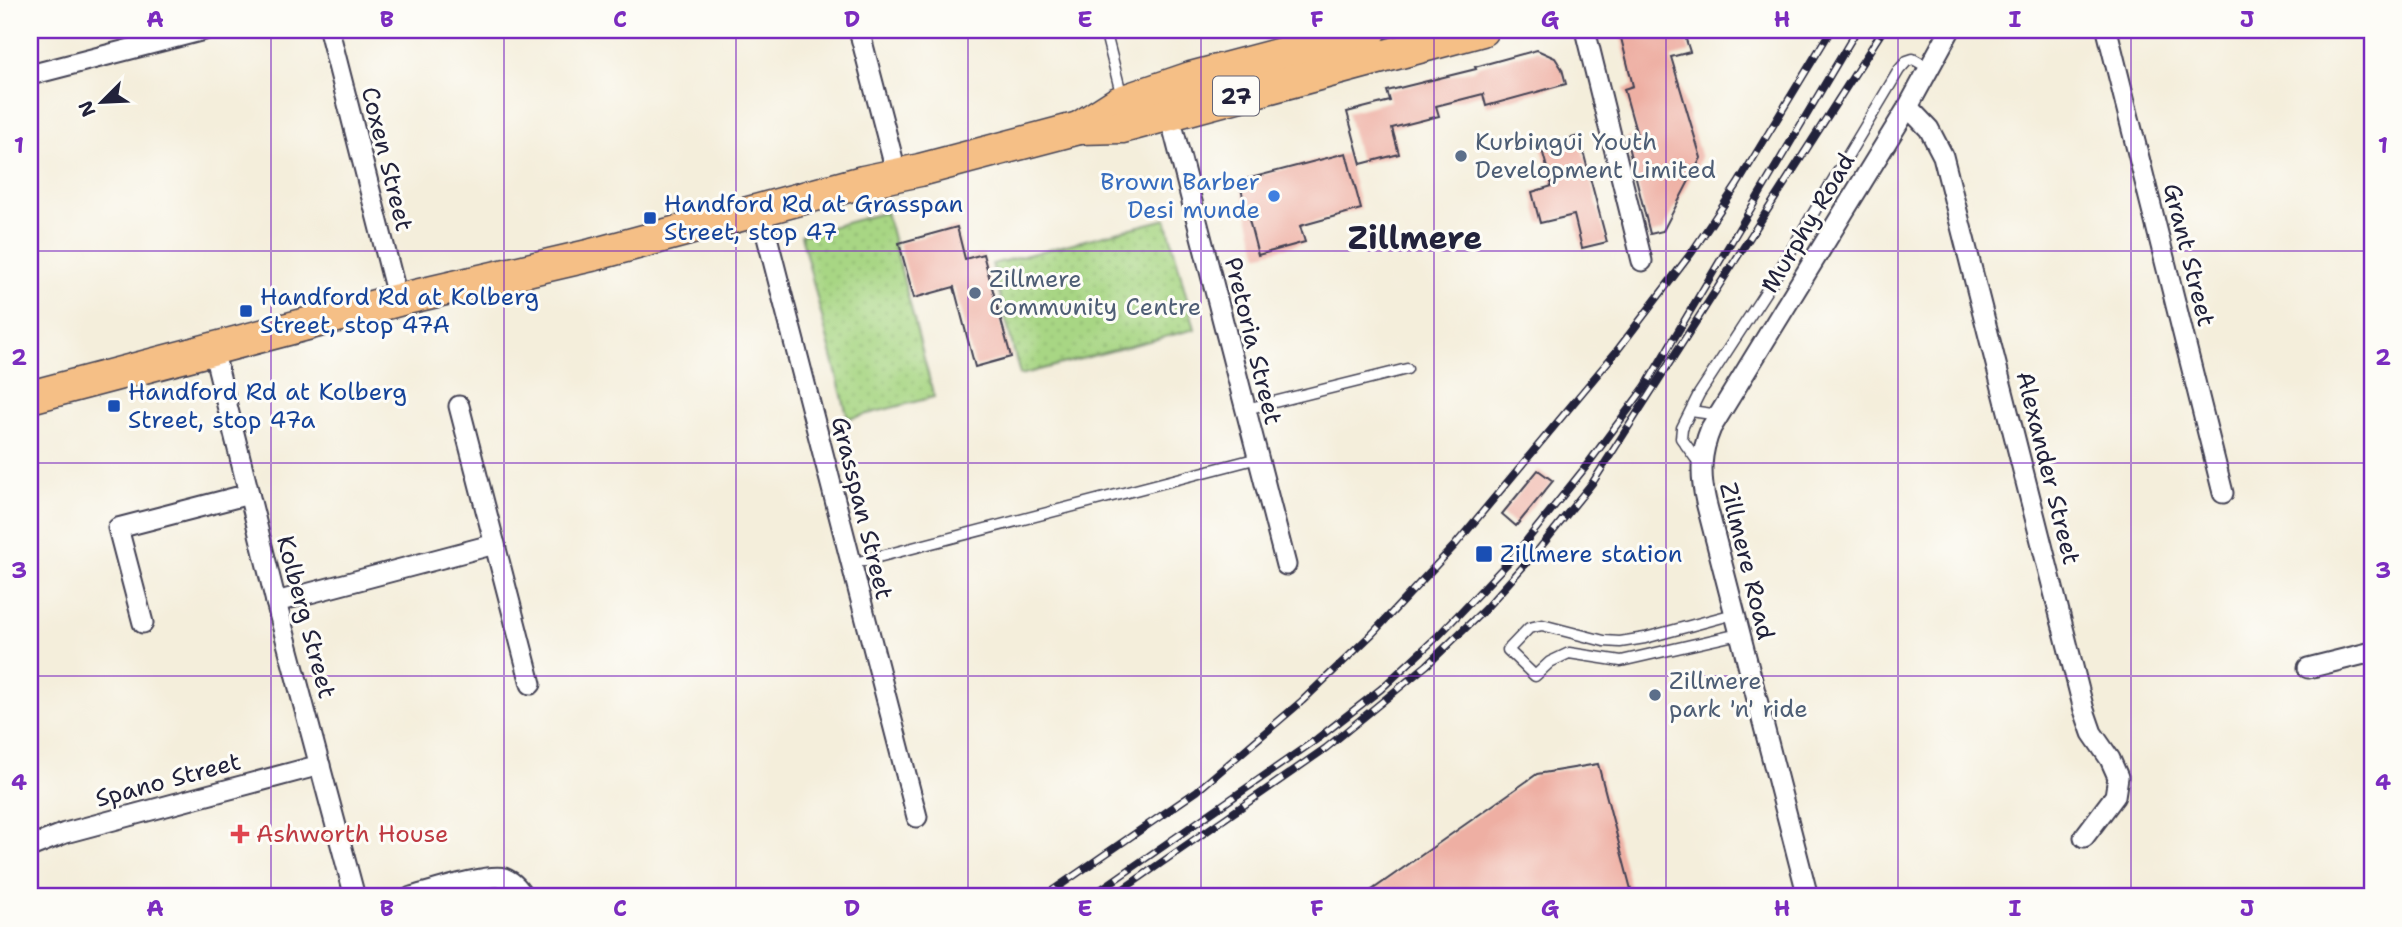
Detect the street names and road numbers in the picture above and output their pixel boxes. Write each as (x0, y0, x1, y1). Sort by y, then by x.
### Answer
road number: 27 (1213, 76, 1259, 116)
street label: Coxen Street (354, 84, 420, 234)
street label: Murphy Road (1754, 147, 1862, 299)
street label: Grant Street (2156, 180, 2222, 330)
street label: Pretoria Street (1217, 254, 1289, 428)
street label: Alexander Street (2009, 368, 2087, 568)
street label: Grasspan Street (824, 413, 900, 603)
street label: Zillmere Road (1712, 479, 1782, 643)
street label: Kolberg Street (269, 532, 343, 702)
street label: Spano Street (92, 745, 244, 815)

